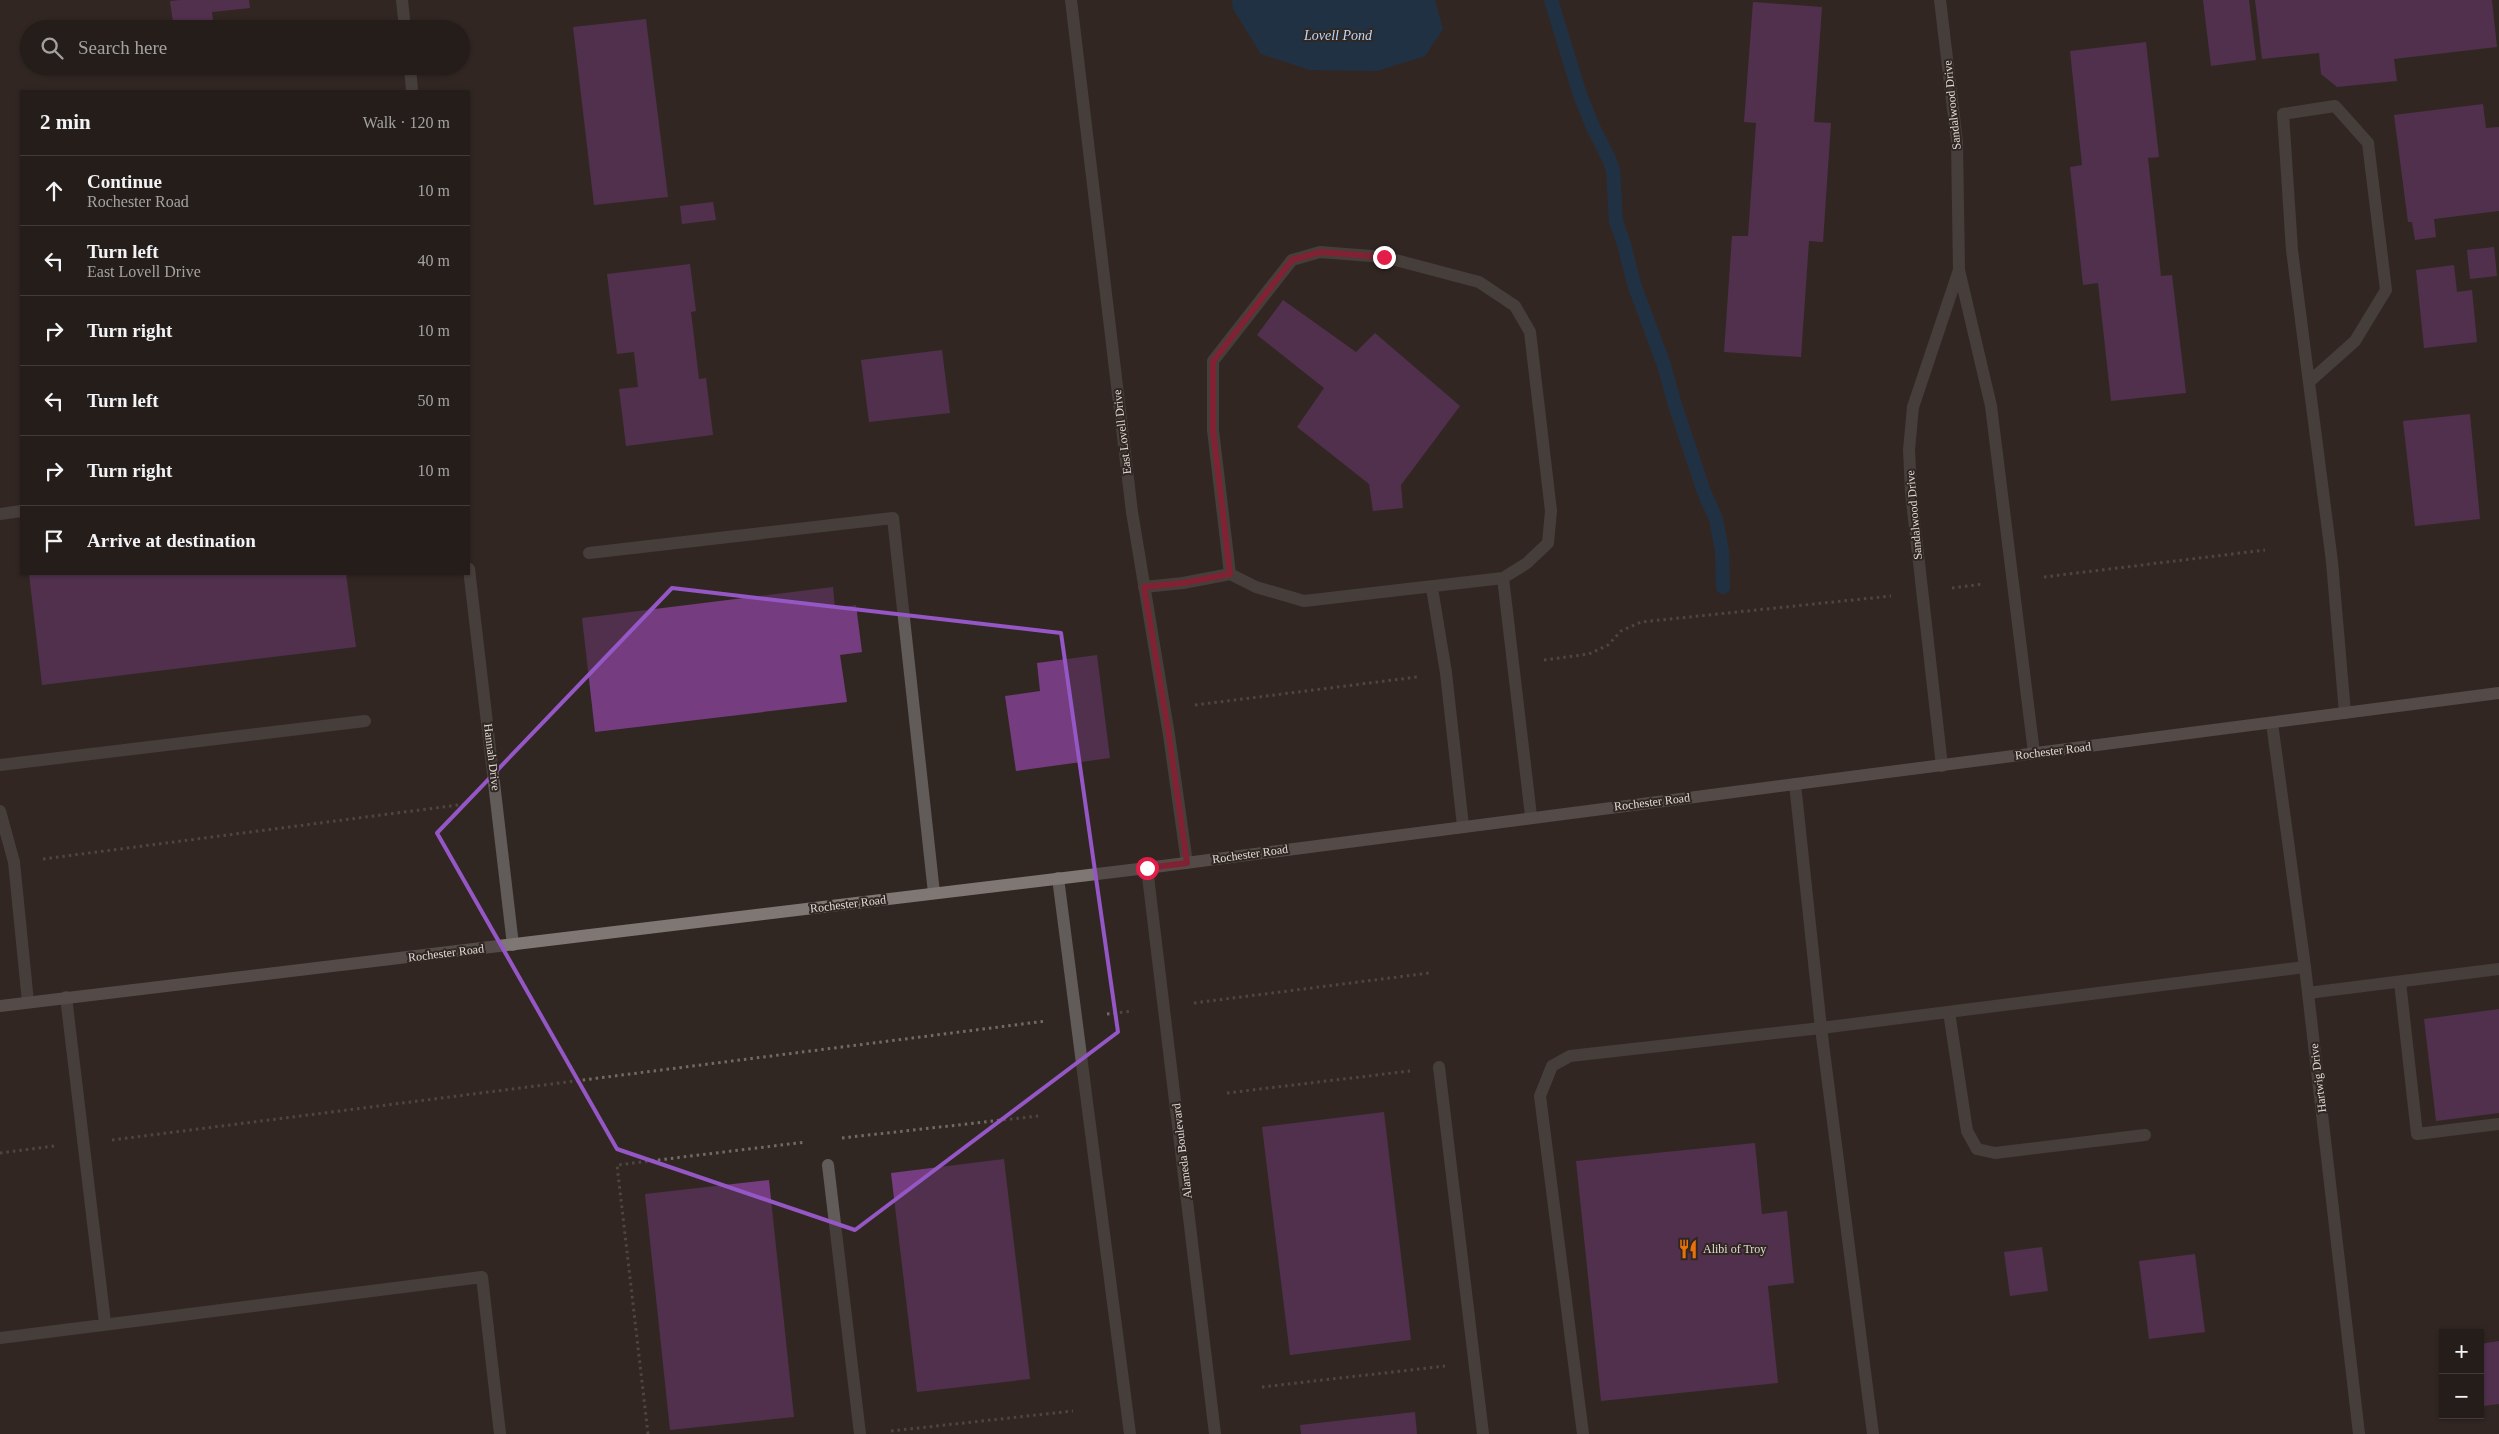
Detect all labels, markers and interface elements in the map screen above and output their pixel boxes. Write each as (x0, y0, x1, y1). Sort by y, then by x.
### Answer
search box (20, 20, 470, 75)
water label: Lovell Pond (1303, 28, 1373, 43)
icon: search (38, 34, 66, 62)
text: Search here (78, 37, 167, 58)
street label: Sandalwood Drive (1940, 60, 1964, 150)
text: 2 min (40, 110, 91, 134)
text: Walk · 120 m (363, 114, 450, 131)
text: Continue (87, 171, 162, 192)
icon: ahead (40, 177, 68, 205)
text: 10 m (418, 182, 450, 199)
text: Rochester Road (87, 193, 189, 210)
text: Turn left (87, 241, 159, 262)
route end (1373, 246, 1396, 269)
icon: left (40, 247, 68, 275)
text: 40 m (418, 252, 450, 269)
text: East Lovell Drive (87, 263, 201, 280)
icon: right (40, 317, 68, 345)
text: Turn right (87, 320, 172, 341)
text: 10 m (418, 322, 450, 339)
icon: left (40, 387, 68, 415)
street label: East Lovell Drive (1110, 389, 1134, 475)
text: Turn left (87, 390, 159, 411)
text: 50 m (418, 392, 450, 409)
icon: right (40, 457, 68, 485)
text: Turn right (87, 460, 172, 481)
text: 10 m (418, 462, 450, 479)
street label: Sandalwood Drive (1903, 470, 1925, 560)
icon: arrive (40, 527, 68, 555)
text: Arrive at destination (87, 530, 256, 551)
street label: Hannah Drive (481, 723, 503, 791)
street label: Rochester Road (2014, 739, 2092, 763)
street label: Rochester Road (1613, 790, 1691, 814)
street label: Rochester Road (1211, 842, 1289, 866)
route start (1136, 857, 1159, 880)
street label: Rochester Road (809, 892, 887, 916)
street label: Rochester Road (407, 941, 485, 965)
street label: Hartwig Drive (2307, 1043, 2329, 1113)
street label: Alameda Boulevard (1169, 1102, 1195, 1200)
restaurant icon: Alibi of Troy (1677, 1238, 1699, 1260)
place label: Alibi of Troy (1703, 1242, 1766, 1256)
map controls (2439, 1329, 2484, 1419)
button: + (2439, 1329, 2484, 1374)
button: − (2439, 1374, 2484, 1419)

